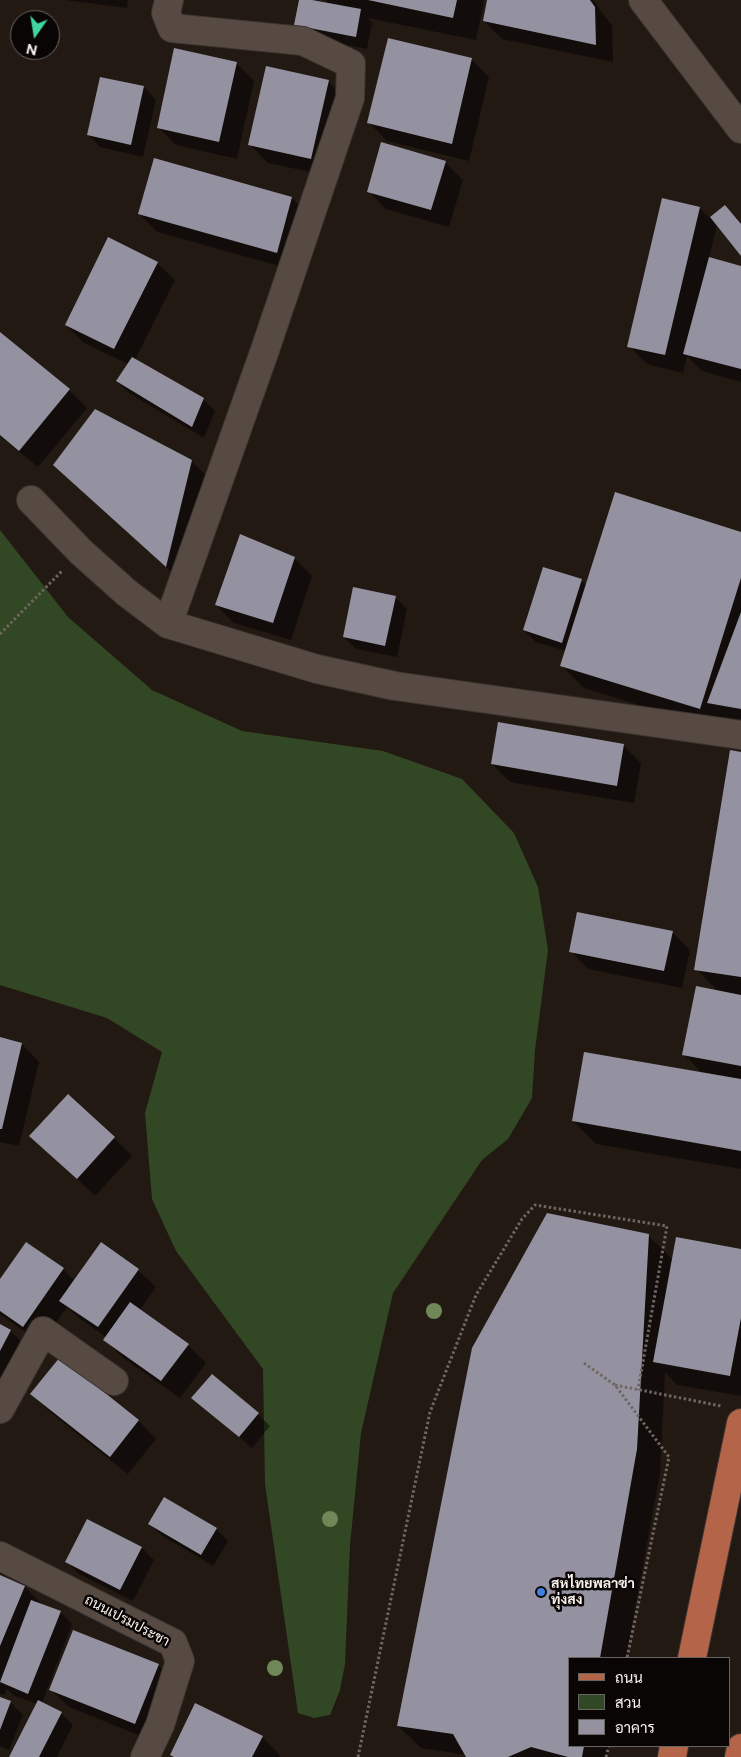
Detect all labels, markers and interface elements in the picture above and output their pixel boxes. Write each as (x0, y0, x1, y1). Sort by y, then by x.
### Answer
north arrow (10, 10, 60, 60)
text: N (25, 40, 39, 59)
place label: สหไทยพลาซ่า ทุ่งสง (551, 1576, 635, 1608)
marker: สหไทยพลาซ่า ทุ่งสง (535, 1586, 547, 1598)
street label: ถนนเปรมประชา (82, 1592, 172, 1650)
legend (568, 1657, 731, 1747)
text: ถนน (615, 1669, 643, 1687)
text: สวน (615, 1694, 641, 1712)
text: อาคาร (615, 1719, 655, 1737)

